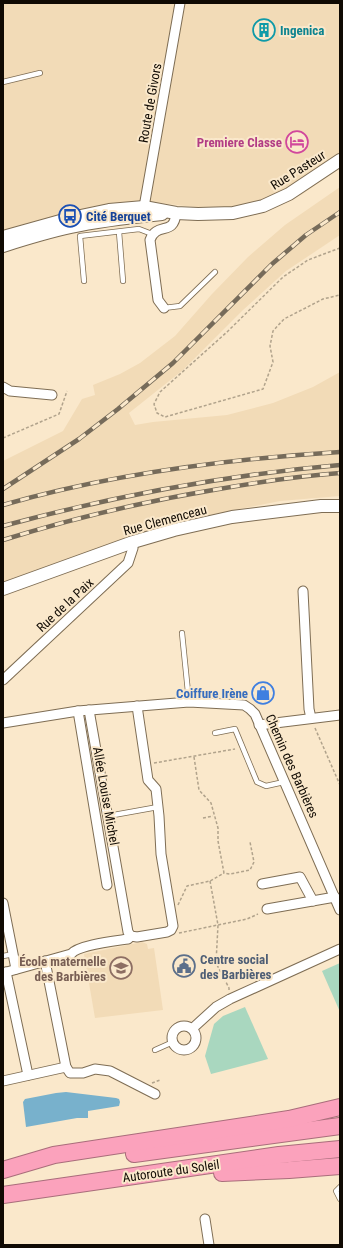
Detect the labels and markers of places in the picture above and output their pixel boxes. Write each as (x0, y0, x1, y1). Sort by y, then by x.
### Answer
building icon: Ingenica (251, 17, 277, 43)
place label: Ingenica (280, 23, 324, 38)
hotel icon: Premiere Classe (284, 129, 310, 155)
place label: Premiere Classe (197, 135, 282, 150)
bus stop icon: Cité Berquet (57, 203, 83, 229)
place label: Cité Berquet (86, 209, 151, 224)
shop icon: Coiffure Irène (250, 680, 276, 706)
place label: Coiffure Irène (176, 686, 248, 701)
place label: Centre social des Barbières (200, 952, 272, 982)
public building icon: Centre social des Barbières (171, 953, 197, 979)
place label: École maternelle des Barbières (19, 954, 106, 984)
school or university icon: École maternelle des Barbières (108, 955, 134, 981)

